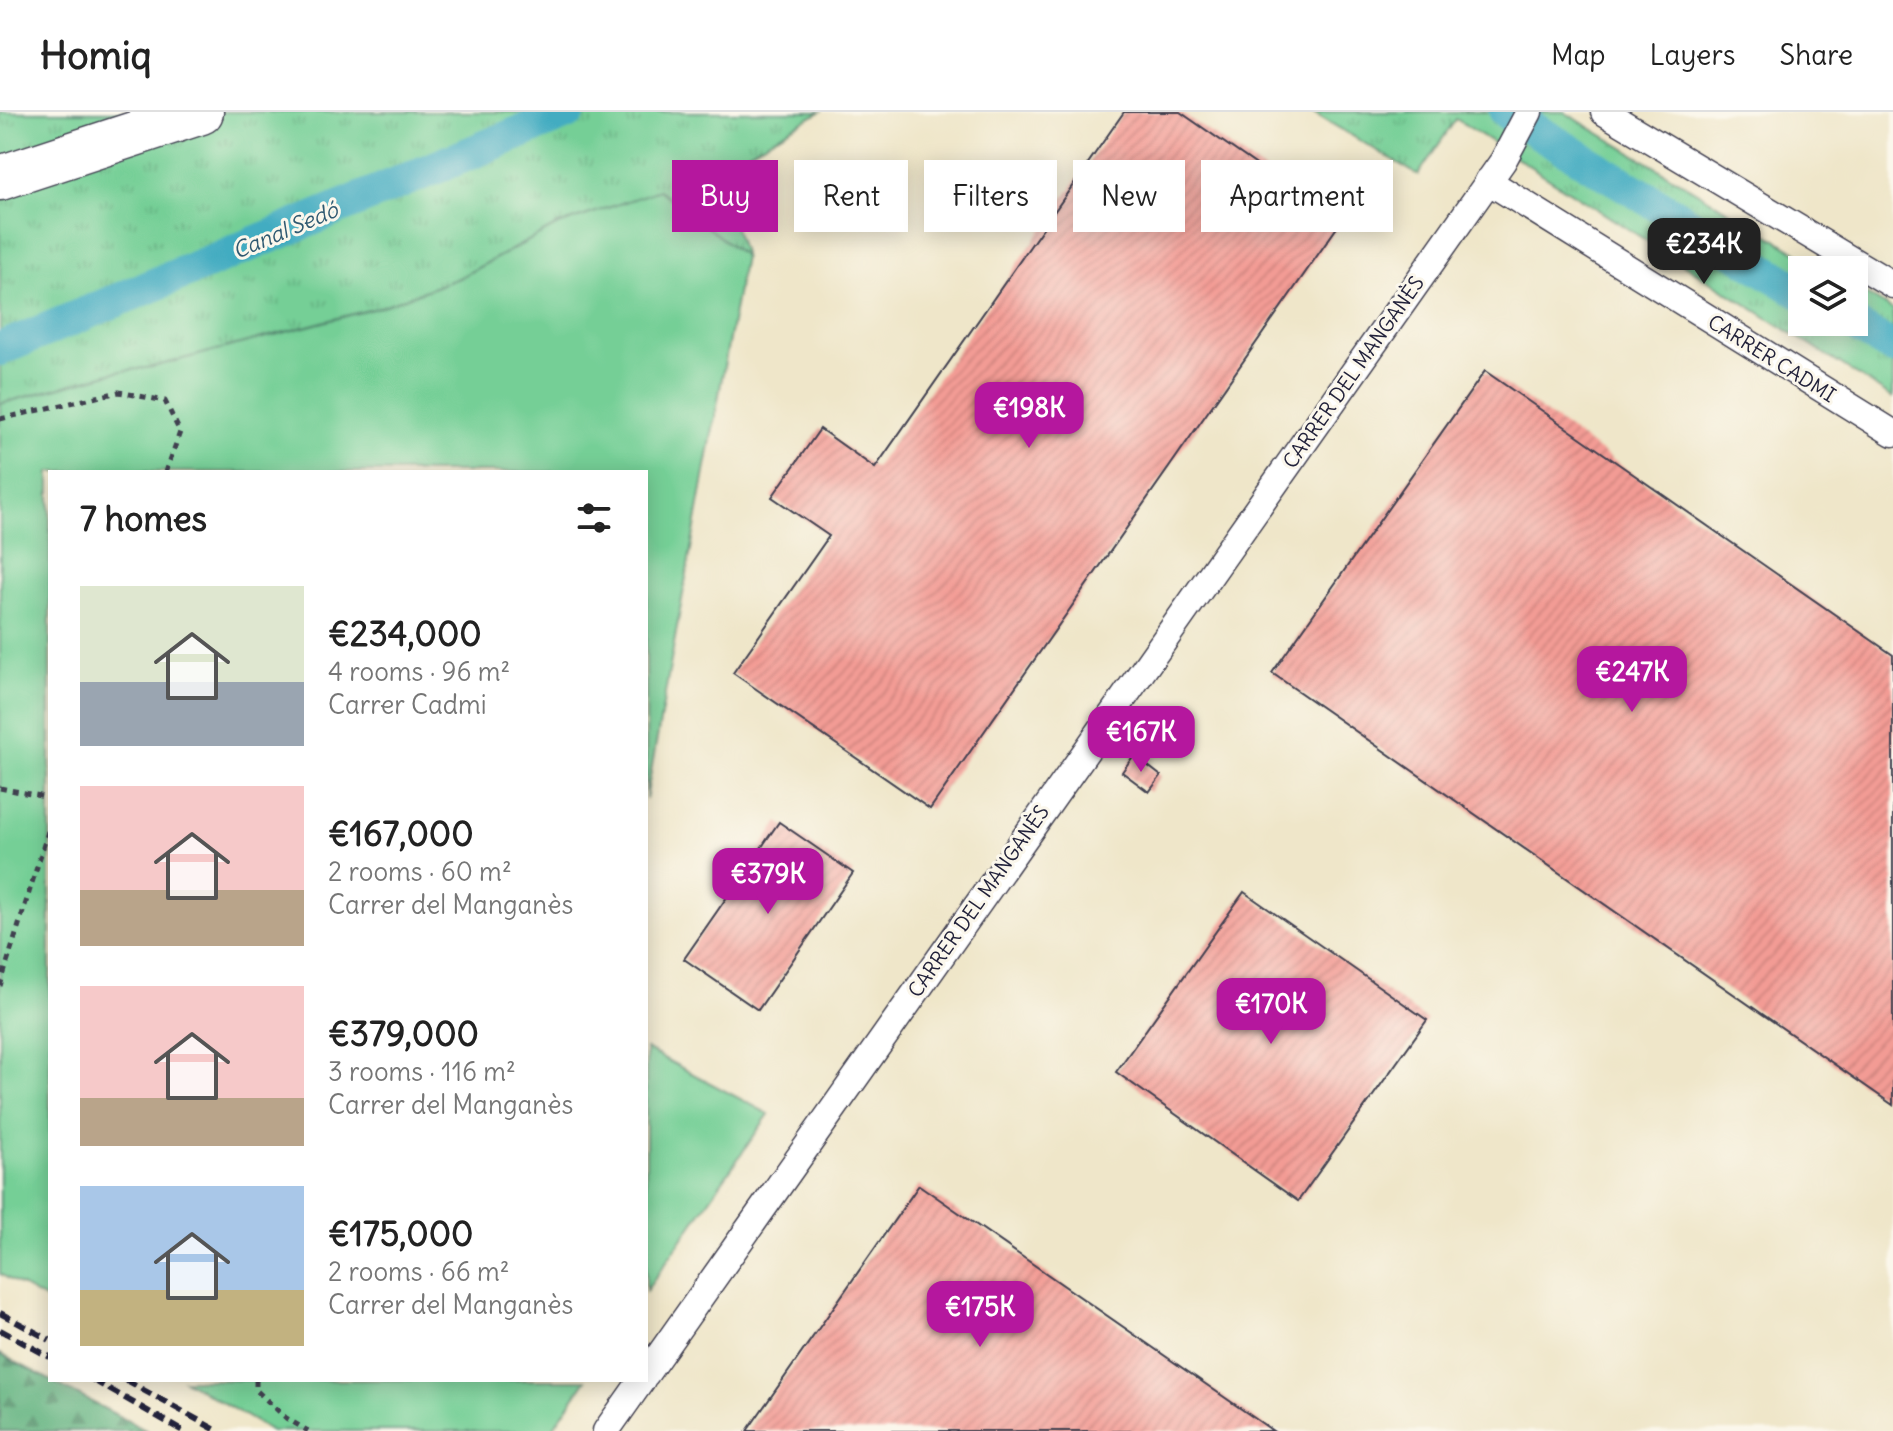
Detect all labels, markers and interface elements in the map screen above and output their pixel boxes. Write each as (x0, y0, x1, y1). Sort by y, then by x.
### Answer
text: Homiq (40, 32, 152, 79)
text: Map (1551, 37, 1606, 73)
text: Layers (1650, 37, 1736, 73)
text: Share (1780, 37, 1853, 73)
chip: Buy (672, 160, 778, 232)
chip: Rent (794, 160, 908, 232)
chip: Filters (924, 160, 1057, 232)
chip: New (1073, 160, 1185, 232)
chip: Apartment (1201, 160, 1393, 232)
water label: Canal Sedó (228, 195, 343, 265)
pin: €234K (1648, 218, 1760, 286)
text: €234K (1666, 227, 1742, 260)
map controls (1788, 256, 1868, 336)
button: layers (1788, 256, 1868, 336)
street label: CARRER DEL MANGANÈS (1277, 271, 1429, 473)
street label: CARRER CADMI (1704, 309, 1840, 407)
pin: €198K (973, 382, 1085, 450)
text: €198K (993, 391, 1065, 424)
icon: filters (572, 496, 616, 540)
text: 7 homes (80, 497, 207, 540)
text: €234,000 (328, 612, 482, 655)
icon: home (144, 618, 240, 714)
pin: €247K (1576, 646, 1688, 714)
text: 4 rooms · 96 m² (328, 655, 510, 688)
text: €247K (1595, 655, 1669, 688)
text: Carrer Cadmi (328, 688, 487, 721)
pin: €167K (1085, 706, 1197, 774)
text: €167K (1106, 715, 1176, 748)
street label: CARRER DEL MANGANÈS (902, 800, 1054, 1002)
text: €167,000 (328, 812, 474, 855)
icon: home (144, 818, 240, 914)
pin: €379K (712, 848, 824, 916)
text: 2 rooms · 60 m² (328, 855, 512, 888)
text: €379K (730, 857, 806, 890)
text: Carrer del Manganès (328, 888, 573, 921)
pin: €170K (1215, 978, 1327, 1046)
text: €170K (1235, 987, 1307, 1020)
text: €379,000 (328, 1012, 479, 1055)
icon: home (144, 1018, 240, 1114)
text: 3 rooms · 116 m² (328, 1055, 516, 1088)
text: Carrer del Manganès (328, 1088, 573, 1121)
text: €175,000 (328, 1212, 473, 1255)
icon: home (144, 1218, 240, 1314)
text: 2 rooms · 66 m² (328, 1255, 510, 1288)
pin: €175K (924, 1281, 1036, 1349)
text: Carrer del Manganès (328, 1288, 573, 1321)
text: €175K (945, 1290, 1015, 1323)

